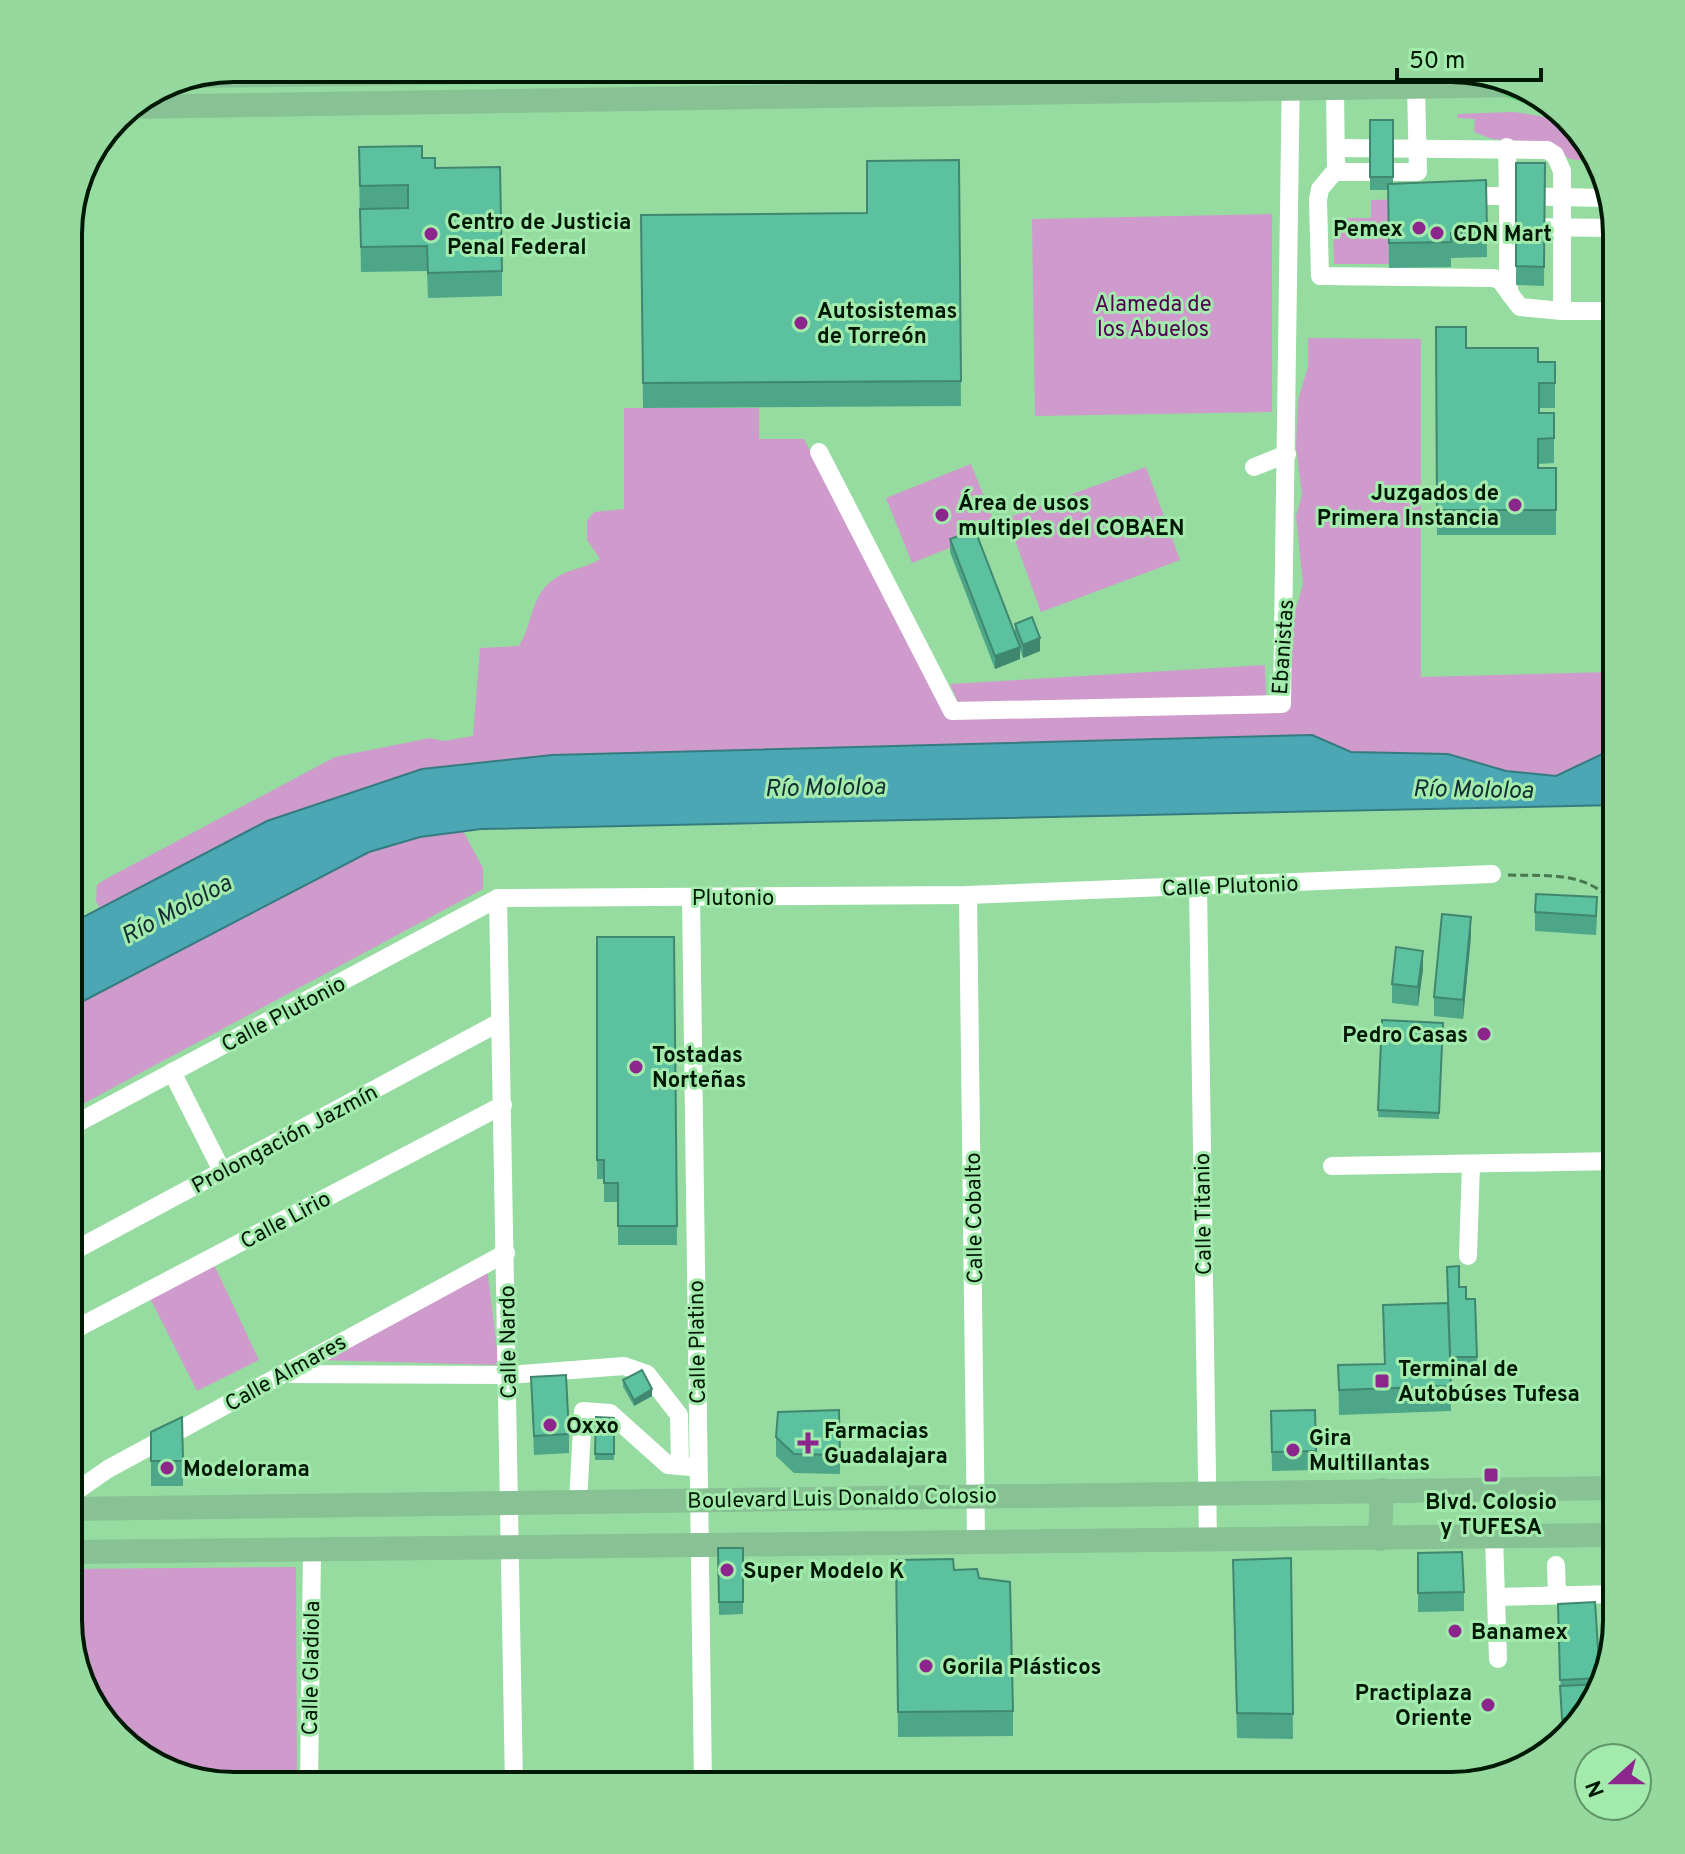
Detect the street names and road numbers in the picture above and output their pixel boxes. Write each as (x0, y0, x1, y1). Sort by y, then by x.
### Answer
street label: Ebanistas (1268, 598, 1301, 696)
street label: Calle Plutonio (1161, 872, 1299, 903)
street label: Plutonio (692, 886, 774, 913)
street label: Calle Plutonio (217, 971, 351, 1059)
street label: Prolongación Jazmín (187, 1080, 383, 1201)
street label: Calle Cobalto (961, 1152, 990, 1284)
street label: Calle Titanio (1190, 1153, 1219, 1275)
street label: Calle Lirio (236, 1186, 336, 1256)
street label: Calle Platino (684, 1280, 713, 1404)
street label: Calle Nardo (495, 1285, 524, 1399)
street label: Calle Almares (221, 1330, 352, 1419)
street label: Boulevard Luis Donaldo Colosio (687, 1483, 997, 1516)
street label: Calle Gladiola (298, 1600, 327, 1736)

